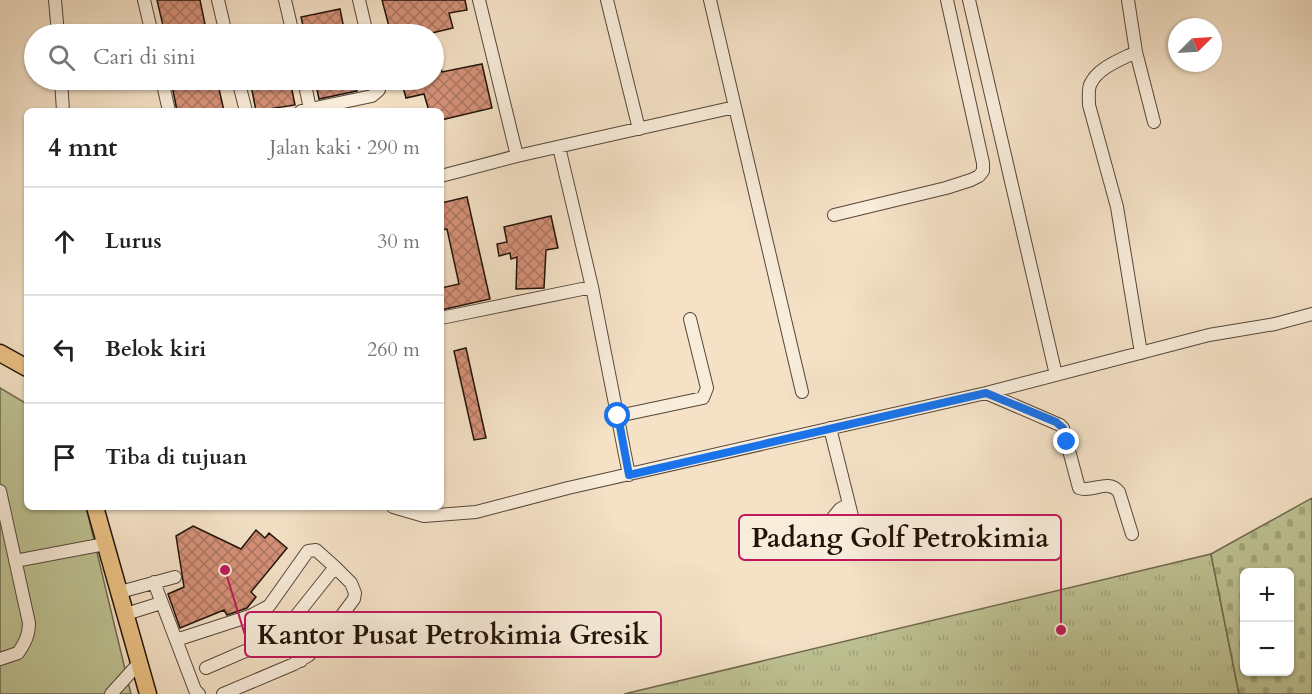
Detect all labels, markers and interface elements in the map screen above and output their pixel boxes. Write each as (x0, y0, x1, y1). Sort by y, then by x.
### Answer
north arrow (1168, 18, 1222, 72)
search box (24, 24, 444, 90)
icon: search (45, 41, 78, 74)
text: Cari di sini (93, 42, 196, 72)
text: 4 mnt (48, 130, 117, 165)
text: Jalan kaki · 290 m (270, 134, 420, 161)
icon: ahead (48, 225, 81, 258)
text: Lurus (105, 226, 162, 256)
text: 30 m (377, 228, 420, 255)
icon: left (48, 333, 81, 366)
text: Belok kiri (105, 334, 206, 364)
text: 260 m (367, 336, 420, 363)
route start (604, 402, 630, 428)
route end (1053, 428, 1079, 454)
icon: arrive (48, 441, 81, 474)
text: Tiba di tujuan (105, 442, 247, 472)
callout: Padang Golf Petrokimia (739, 515, 1061, 560)
text: Padang Golf Petrokimia (751, 520, 1049, 557)
map controls (1240, 568, 1294, 676)
button: + (1240, 568, 1294, 622)
callout: Kantor Pusat Petrokimia Gresik (245, 612, 661, 657)
text: Kantor Pusat Petrokimia Gresik (257, 617, 649, 654)
button: − (1240, 622, 1294, 676)

